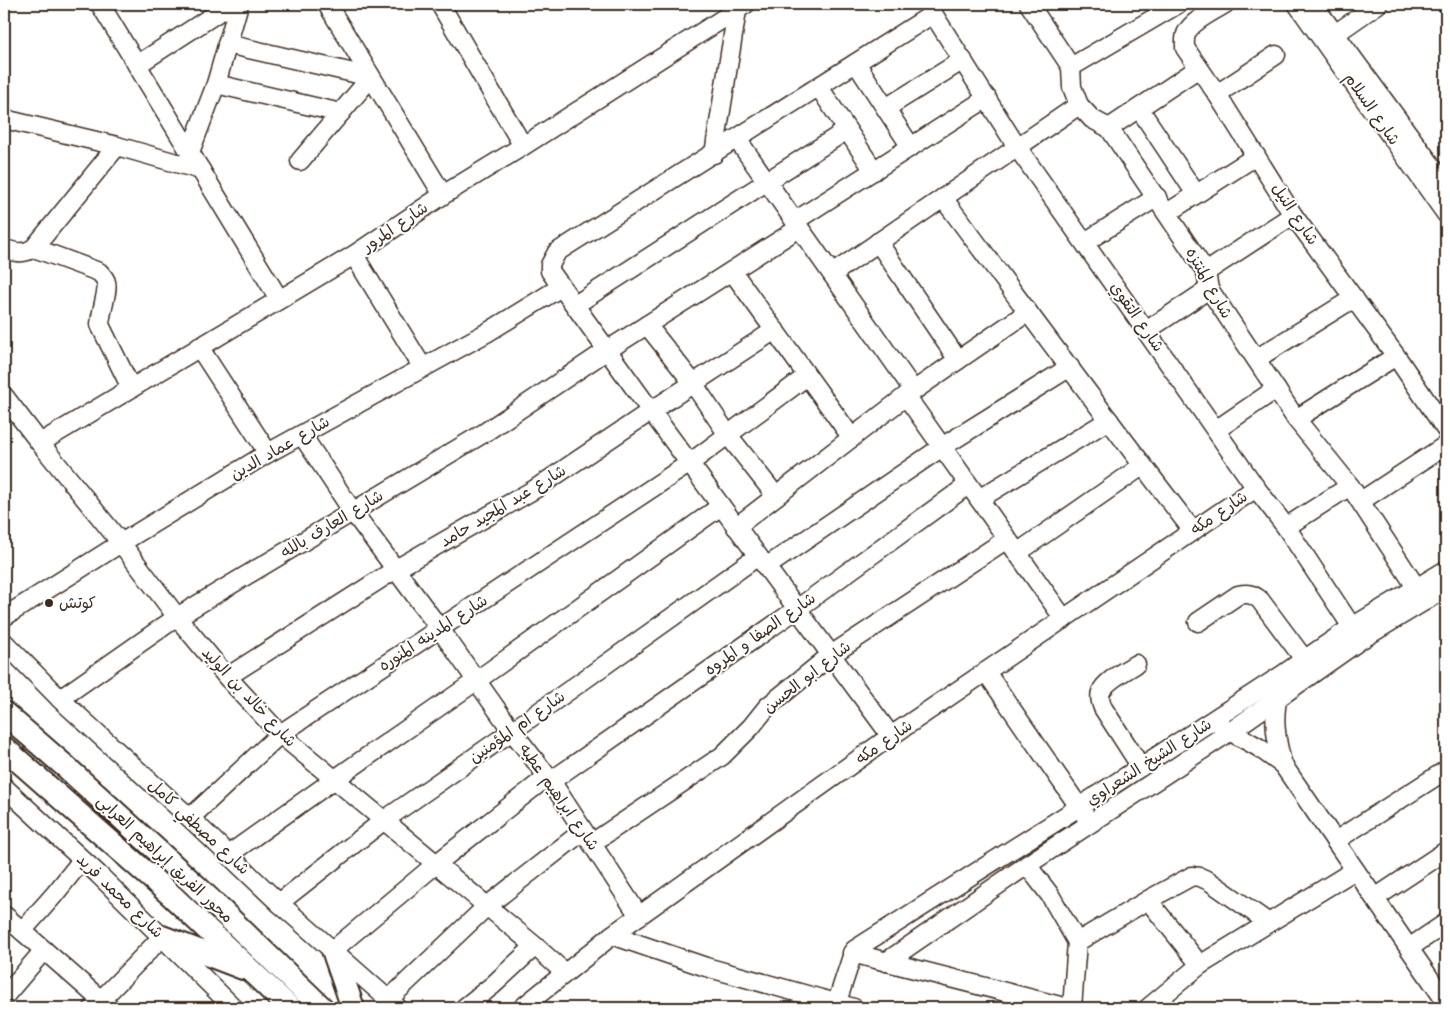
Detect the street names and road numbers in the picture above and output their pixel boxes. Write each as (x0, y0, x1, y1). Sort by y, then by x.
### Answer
street label: شارع السلام (1338, 68, 1405, 150)
street label: شارع النيل (1266, 179, 1324, 249)
street label: شارع المرور (356, 197, 432, 258)
street label: شارع المنتزه (1180, 243, 1238, 323)
street label: شارع التقوي (1105, 278, 1169, 356)
street label: شارع عماد الدين (226, 411, 334, 485)
street label: شارع عبد المجيد حامد (436, 460, 570, 552)
street label: شارع العارف بالله (277, 485, 387, 563)
street label: شارع مكه (1186, 486, 1252, 540)
street label: شارع الصفا و المروه (700, 587, 820, 681)
street label: شارع المدينه المنوره (374, 589, 492, 677)
street label: شارع ابو الحسن (758, 636, 856, 718)
street label: شارع خالد بن الوليد (197, 642, 301, 752)
street label: شارع ام المؤمنين (465, 686, 570, 769)
street label: شارع الشيخ الشعراوي (1082, 713, 1216, 811)
street label: شارع مكه (851, 714, 917, 770)
street label: شارع ابراهيم عطيه (513, 739, 604, 856)
street label: شارع مصطفي كامل (141, 774, 255, 882)
street label: محور الفريق إبراهيم العرابى (91, 790, 238, 929)
street label: شارع محمد فريد (72, 849, 168, 943)

